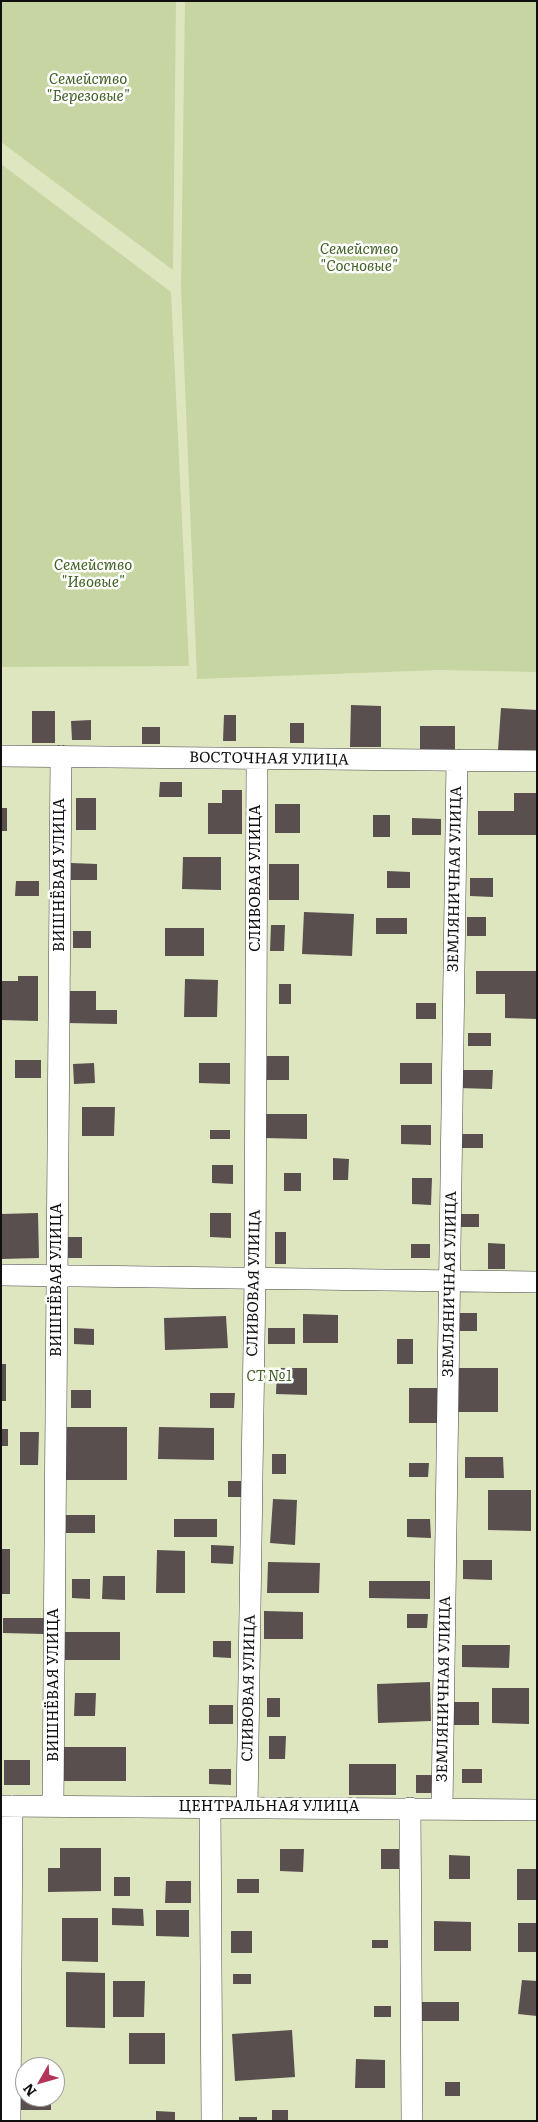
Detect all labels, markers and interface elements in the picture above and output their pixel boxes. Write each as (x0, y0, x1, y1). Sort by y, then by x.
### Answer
park label: Семейство "Березовые" (46, 71, 130, 106)
park label: Семейство "Сосновые" (320, 241, 398, 276)
park label: Семейство "Ивовые" (54, 557, 132, 592)
street label: ВОСТОЧНАЯ УЛИЦА (189, 749, 349, 769)
street label: ЗЕМЛЯНИЧНАЯ УЛИЦА (444, 786, 466, 972)
street label: ВИШНЁВАЯ УЛИЦА (51, 798, 69, 952)
street label: СЛИВОВАЯ УЛИЦА (247, 804, 265, 952)
street label: ЗЕМЛЯНИЧНАЯ УЛИЦА (439, 1191, 461, 1377)
street label: ВИШНЁВАЯ УЛИЦА (48, 1203, 66, 1357)
street label: СЛИВОВАЯ УЛИЦА (244, 1209, 264, 1357)
park label: СТ №1 (246, 1368, 292, 1386)
street label: ЗЕМЛЯНИЧНАЯ УЛИЦА (433, 1596, 455, 1782)
street label: ВИШНЁВАЯ УЛИЦА (45, 1608, 63, 1762)
street label: СЛИВОВАЯ УЛИЦА (239, 1614, 259, 1762)
street label: ЦЕНТРАЛЬНАЯ УЛИЦА (178, 1798, 360, 1816)
north arrow (15, 2057, 65, 2107)
text: N (17, 2080, 40, 2101)

